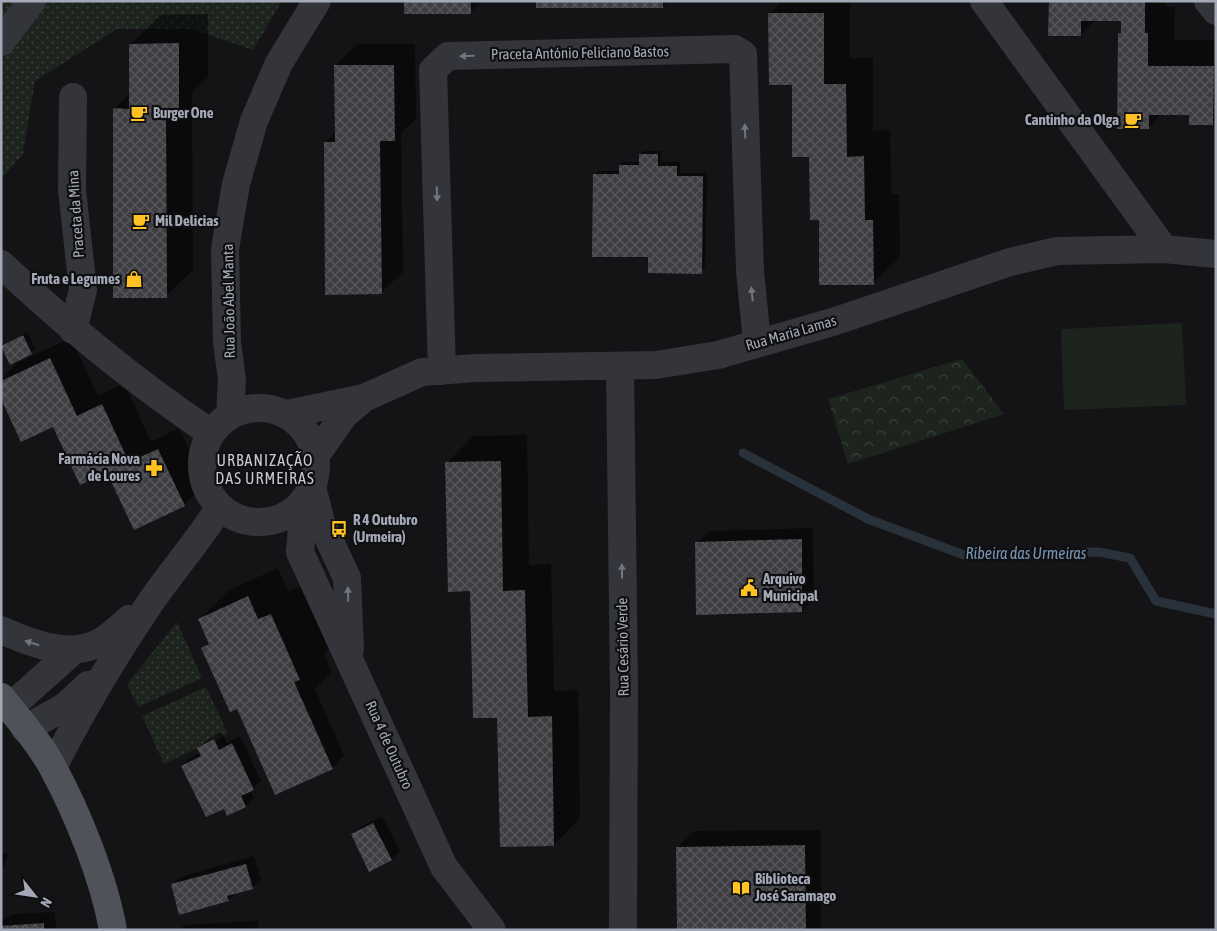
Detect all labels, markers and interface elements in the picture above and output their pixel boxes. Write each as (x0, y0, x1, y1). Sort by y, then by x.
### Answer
street label: Praceta António Feliciano Bastos (491, 42, 669, 63)
one-way arrow (458, 52, 474, 60)
cafe icon: Burger One (129, 103, 149, 123)
place label: Burger One (153, 104, 214, 121)
cafe icon: Cantinho da Olga (1123, 110, 1143, 130)
place label: Cantinho da Olga (1025, 111, 1119, 128)
one-way arrow (741, 123, 749, 139)
street label: Praceta da Mina (64, 170, 87, 259)
one-way arrow (433, 186, 441, 202)
cafe icon: Mil Delicias (131, 211, 151, 231)
place label: Mil Delicias (155, 212, 219, 229)
street label: Rua João Abel Manta (219, 244, 238, 358)
shop icon: Fruta e Legumes (124, 269, 144, 289)
place label: Fruta e Legumes (31, 270, 121, 287)
one-way arrow (748, 285, 756, 301)
street label: Rua Maria Lamas (744, 311, 838, 354)
place label: Farmácia Nova de Loures (58, 450, 141, 484)
district label: URBANIZAÇÃO DAS URMEIRAS (215, 451, 315, 487)
pharmacy icon: Farmácia Nova de Loures (144, 458, 164, 478)
place label: R 4 Outubro (Urmeira) (353, 511, 418, 545)
bus stop icon: R 4 Outubro (Urmeira) (329, 519, 349, 539)
water label: Ribeira das Urmeiras (966, 544, 1087, 562)
one-way arrow (618, 563, 626, 579)
place label: Arquivo Municipal (762, 570, 819, 604)
public building icon: Arquivo Municipal (739, 578, 759, 598)
one-way arrow (343, 586, 351, 602)
street label: Rua Cesário Verde (613, 597, 632, 696)
one-way arrow (24, 638, 39, 646)
street label: Rua 4 de Outubro (362, 698, 417, 792)
place label: Biblioteca José Saramago (754, 870, 836, 904)
north arrow (10, 871, 60, 921)
library icon: Biblioteca José Saramago (731, 878, 751, 898)
text: N (37, 895, 55, 910)

